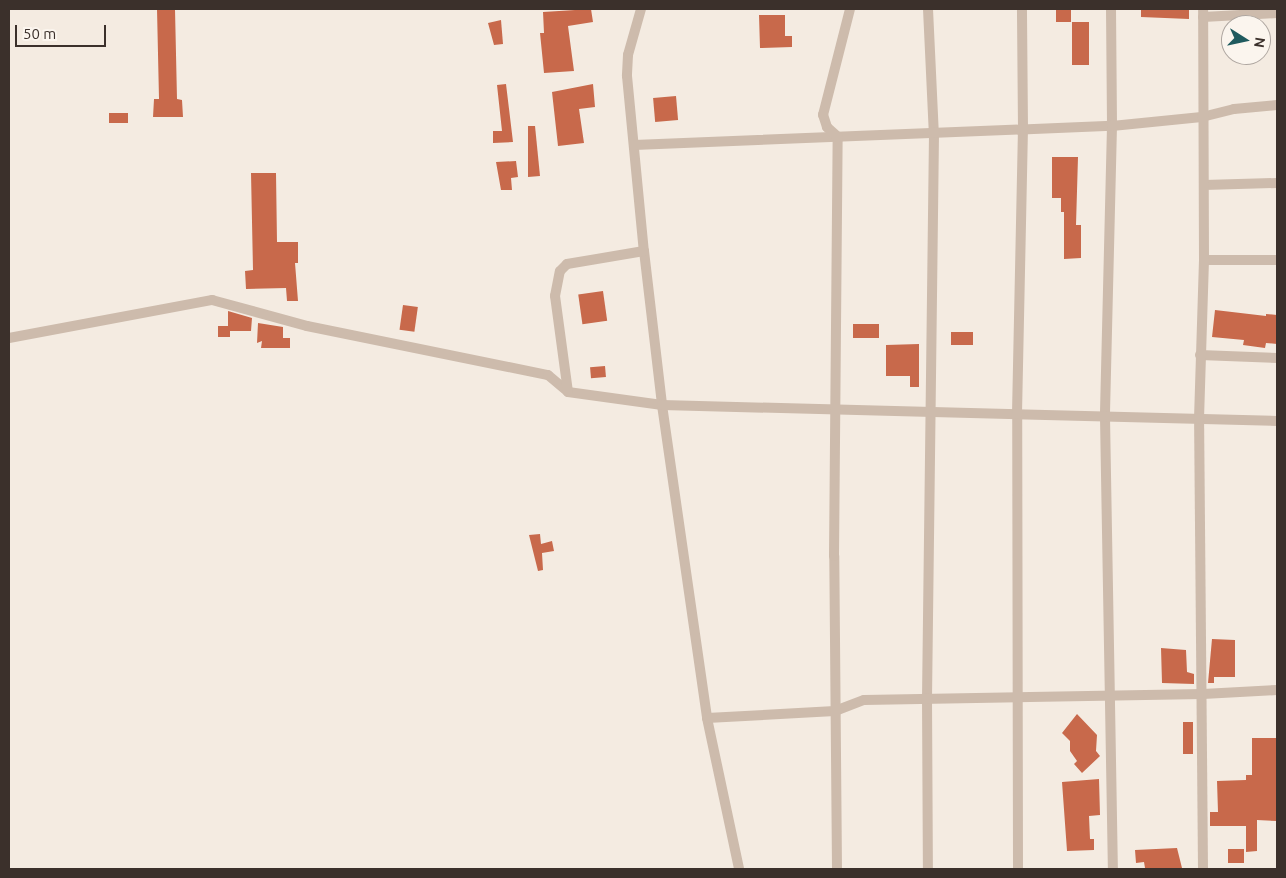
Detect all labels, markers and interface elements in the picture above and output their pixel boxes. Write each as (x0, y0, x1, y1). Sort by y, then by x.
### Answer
scale bar (18, 15, 109, 47)
north arrow (1221, 15, 1271, 65)
text: 50 m (23, 25, 56, 42)
text: N (1251, 36, 1269, 49)

